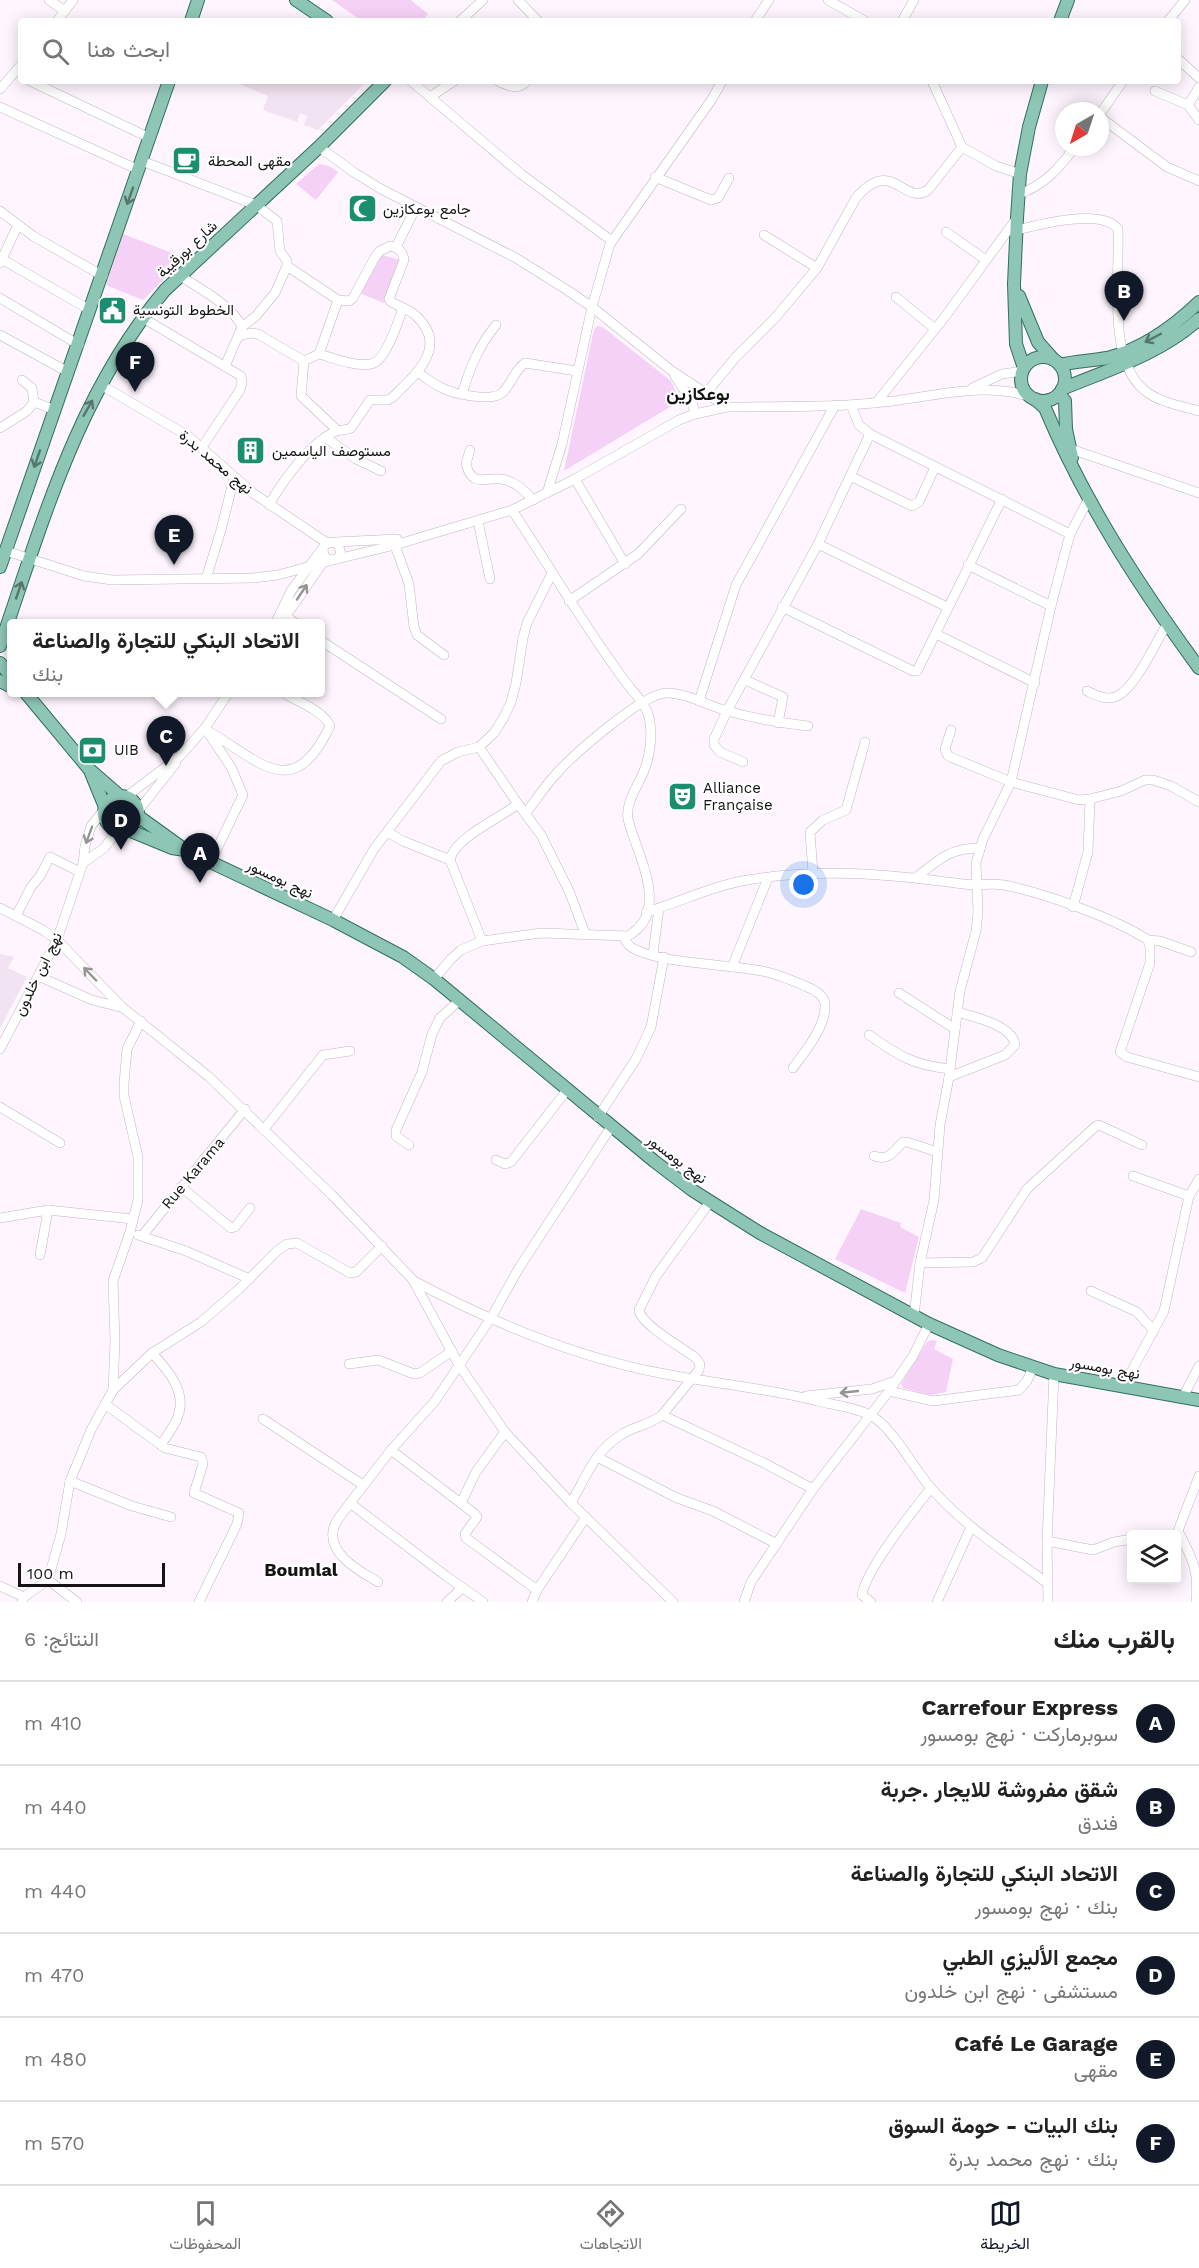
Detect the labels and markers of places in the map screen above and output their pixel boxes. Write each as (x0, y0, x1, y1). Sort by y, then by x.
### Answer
cafe icon: مقهى المحطة (171, 145, 203, 177)
place label: مقهى المحطة (208, 152, 291, 171)
mosque icon: جامع بوعكازين (346, 193, 378, 225)
place label: جامع بوعكازين (383, 200, 471, 220)
pin: B (1104, 272, 1144, 321)
public building icon: الخطوط التونسية (96, 294, 128, 326)
place label: الخطوط التونسية (133, 301, 234, 319)
pin: F (116, 342, 154, 392)
building icon: مستوصف الياسمين (235, 435, 267, 467)
place label: مستوصف الياسمين (272, 442, 391, 461)
pin: E (154, 516, 194, 565)
pin: C (146, 716, 186, 766)
bank icon: UIB (77, 734, 109, 766)
place label: UIB (114, 741, 139, 759)
place label: Alliance Française (703, 779, 773, 814)
theatre icon: Alliance Française (666, 781, 698, 813)
pin: D (102, 800, 140, 850)
pin: A (180, 834, 220, 883)

